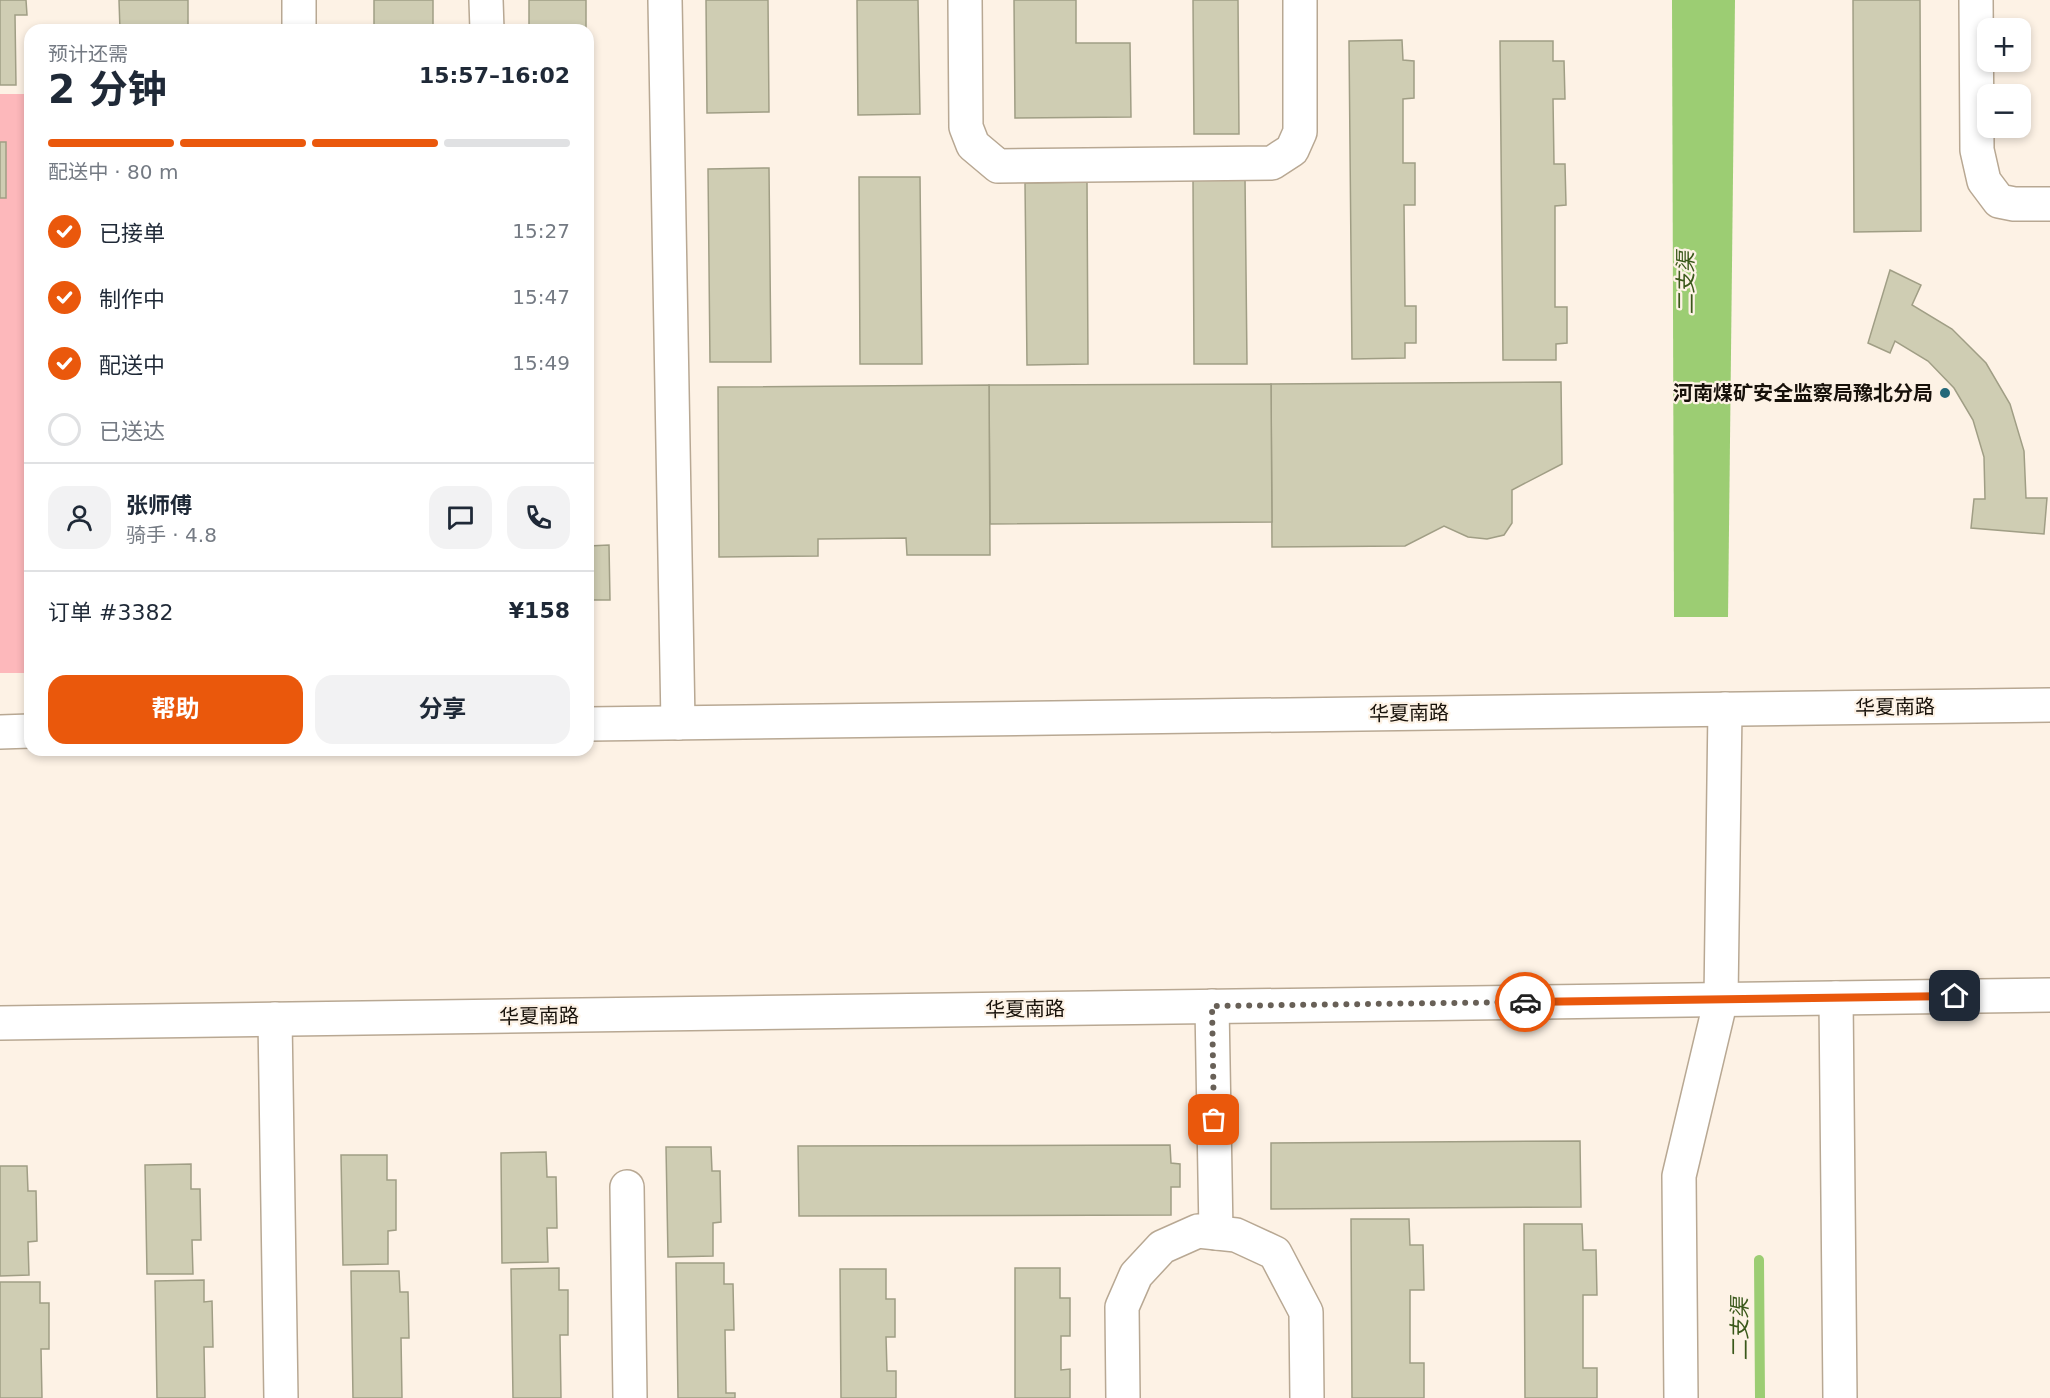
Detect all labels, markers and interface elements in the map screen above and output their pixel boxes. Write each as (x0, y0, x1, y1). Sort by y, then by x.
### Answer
map controls (1977, 18, 2031, 138)
button: + (1977, 18, 2031, 72)
text: 预计还需 (48, 42, 128, 66)
text: 15:57–16:02 (419, 63, 570, 88)
text: 2 分钟 (48, 67, 167, 112)
button: − (1977, 84, 2031, 138)
text: 配送中 · 80 m (48, 160, 178, 184)
icon: check (48, 215, 81, 248)
text: 15:27 (512, 219, 570, 243)
text: 已接单 (99, 221, 165, 246)
water label: 二支渠 (1674, 249, 1698, 315)
icon: check (48, 281, 81, 314)
text: 15:47 (512, 285, 570, 309)
text: 制作中 (99, 287, 165, 312)
icon: check (48, 347, 81, 380)
text: 15:49 (512, 351, 570, 375)
text: 配送中 (99, 353, 165, 378)
place label: 河南煤矿安全监察局豫北分局 (1673, 381, 1933, 405)
marker: 河南煤矿安全监察局豫北分局 (1938, 386, 1952, 400)
text: 已送达 (99, 419, 165, 444)
button: person (48, 486, 111, 549)
button: chat (429, 486, 492, 549)
button: phone (507, 486, 570, 549)
text: 张师傅 (126, 493, 192, 518)
text: 骑手 · 4.8 (126, 523, 217, 547)
text: ¥158 (509, 598, 570, 623)
text: 订单 #3382 (48, 600, 173, 625)
button: 帮助 (48, 675, 303, 744)
button: 分享 (315, 675, 570, 744)
street label: 华夏南路 (1855, 694, 1935, 720)
street label: 华夏南路 (1369, 700, 1449, 726)
pin (1929, 970, 1980, 1021)
courier (1495, 972, 1555, 1032)
icon: home (1938, 979, 1971, 1012)
icon: car (1509, 986, 1542, 1019)
street label: 华夏南路 (985, 996, 1065, 1022)
street label: 华夏南路 (499, 1003, 579, 1029)
pin (1188, 1094, 1239, 1145)
icon: bag (1197, 1103, 1230, 1136)
water label: 二支渠 (1728, 1295, 1752, 1361)

